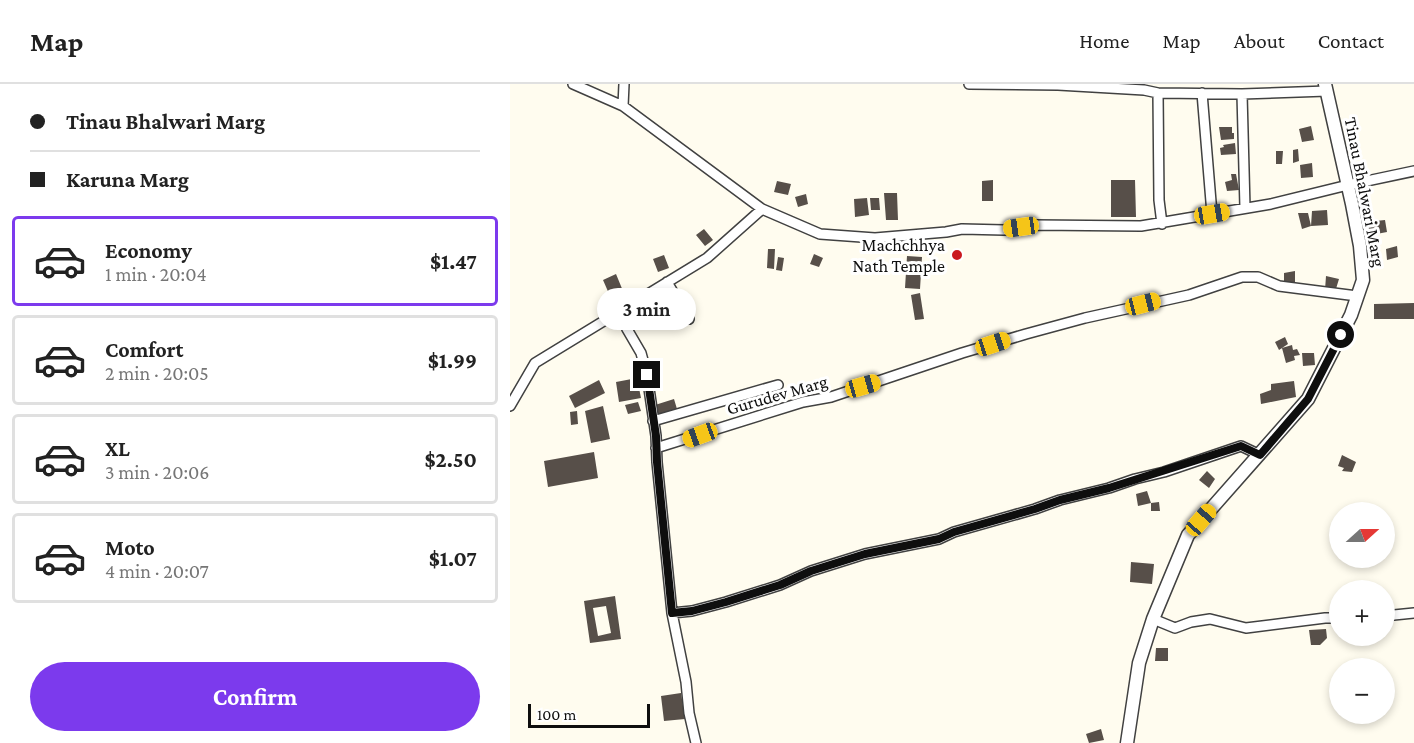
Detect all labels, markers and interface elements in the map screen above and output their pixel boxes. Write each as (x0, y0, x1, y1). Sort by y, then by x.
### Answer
text: Map (30, 26, 83, 57)
text: Home (1079, 29, 1129, 53)
text: Map (1162, 29, 1201, 53)
text: About (1234, 29, 1285, 53)
text: Contact (1318, 29, 1384, 53)
text: Tinau Bhalwari Marg (66, 109, 265, 134)
street label: Tinau Bhalwari Marg (1341, 115, 1389, 269)
text: Karuna Marg (66, 167, 189, 192)
car (1193, 202, 1231, 226)
car (1002, 216, 1040, 238)
icon: car (33, 234, 87, 288)
place label: Machchhya Nath Temple (852, 235, 945, 276)
text: Economy (105, 238, 192, 263)
marker: Machchhya Nath Temple (950, 248, 964, 262)
text: $1.47 (430, 249, 477, 274)
text: 1 min · 20:04 (105, 263, 207, 285)
callout: 3 min (598, 288, 696, 330)
car (1123, 291, 1163, 317)
text: 3 min (623, 298, 670, 320)
route start (1327, 321, 1354, 348)
car (973, 330, 1013, 358)
icon: car (33, 333, 87, 387)
text: Comfort (105, 337, 183, 362)
text: $1.99 (428, 348, 477, 373)
route end (633, 361, 660, 388)
text: 2 min · 20:05 (105, 362, 209, 384)
street label: Gurudev Marg (724, 371, 830, 419)
car (843, 372, 883, 400)
car (680, 420, 720, 450)
icon: car (33, 432, 87, 486)
text: XL (105, 436, 130, 461)
text: $2.50 (425, 447, 477, 472)
text: 3 min · 20:06 (105, 461, 209, 483)
car (1182, 501, 1220, 539)
north arrow (1329, 502, 1395, 568)
map controls (1329, 502, 1395, 724)
icon: car (33, 531, 87, 585)
text: Moto (105, 535, 155, 560)
text: $1.07 (429, 546, 477, 571)
text: 4 min · 20:07 (105, 560, 209, 582)
button: + (1329, 580, 1395, 646)
button: − (1329, 658, 1395, 724)
button: Confirm (30, 662, 480, 731)
scale bar (528, 701, 650, 728)
text: 100 m (537, 706, 576, 723)

